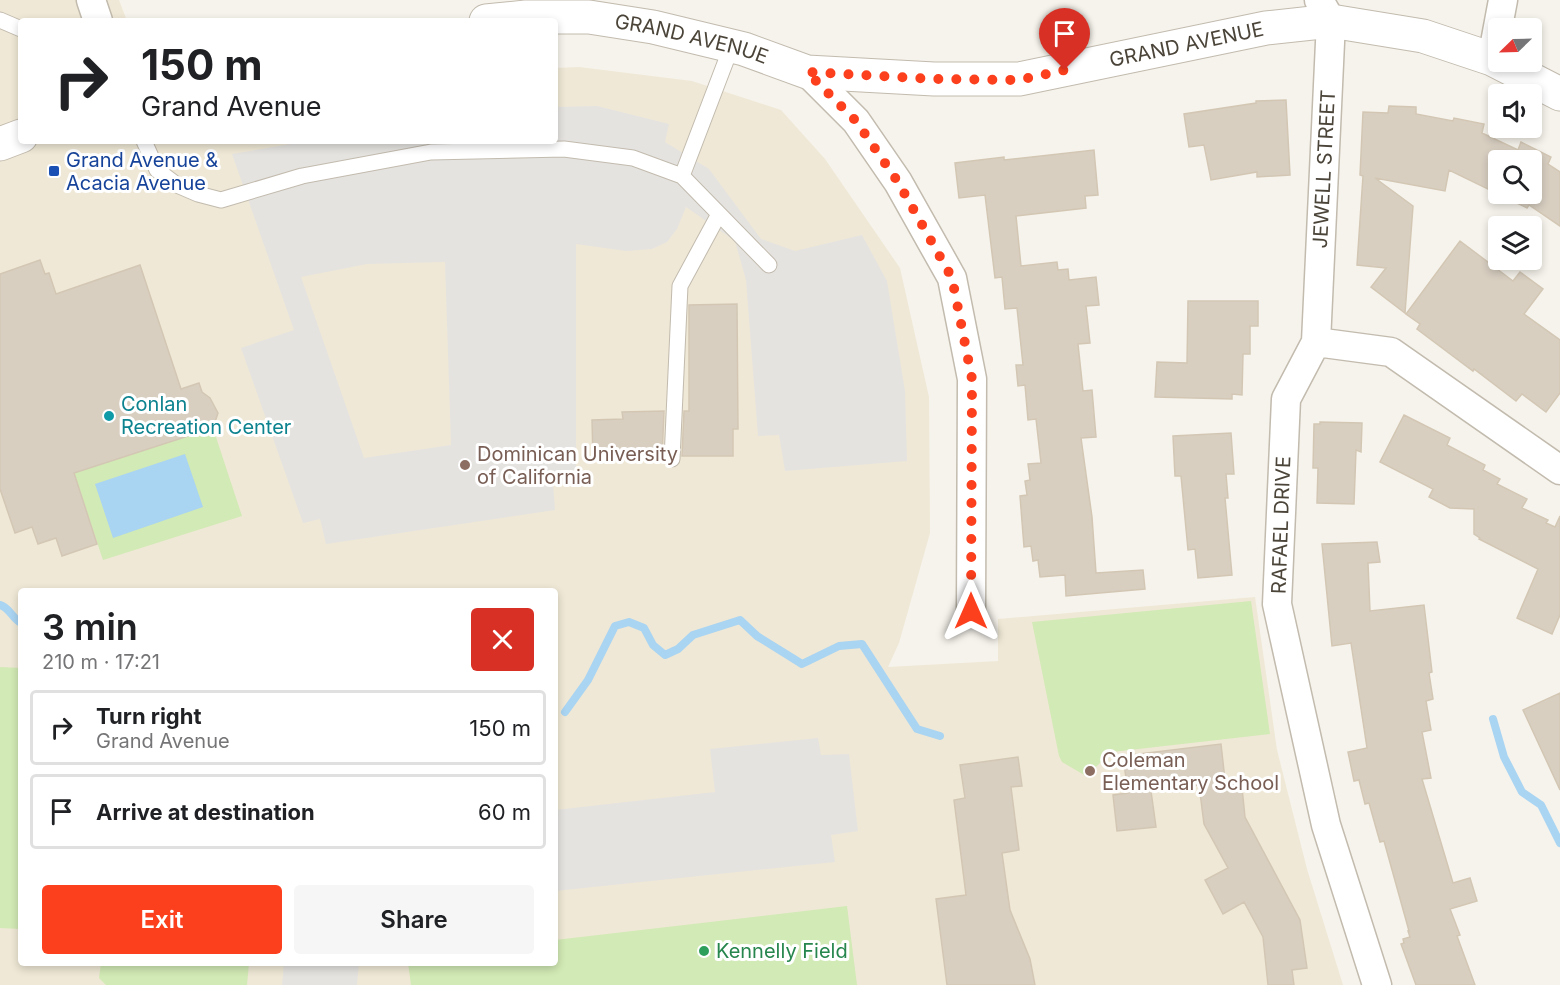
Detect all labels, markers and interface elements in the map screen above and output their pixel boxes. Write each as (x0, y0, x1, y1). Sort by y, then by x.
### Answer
pin (1039, 8, 1090, 70)
street label: GRAND AVENUE (613, 9, 772, 69)
icon: arrive (1048, 17, 1081, 50)
street label: GRAND AVENUE (1107, 17, 1266, 72)
north arrow (1488, 18, 1542, 72)
map controls (1488, 18, 1542, 270)
text: 150 m (141, 39, 263, 90)
icon: right (42, 42, 120, 120)
button: sound (1488, 84, 1542, 138)
street label: JEWELL STREET (1308, 89, 1340, 249)
text: Grand Avenue (141, 90, 321, 123)
place label: Grand Avenue & Acacia Avenue (66, 148, 218, 195)
button: search (1488, 150, 1542, 204)
marker: Grand Avenue & Acacia Avenue (47, 164, 61, 178)
button: layers (1488, 216, 1542, 270)
place label: Conlan Recreation Center (121, 392, 292, 439)
marker: Conlan Recreation Center (102, 409, 116, 423)
place label: Dominican University of California (477, 442, 678, 489)
street label: RAFAEL DRIVE (1267, 456, 1295, 594)
marker: Dominican University of California (458, 458, 472, 472)
position arrow (939, 579, 1003, 643)
text: 3 min (42, 605, 138, 649)
button: close (471, 608, 534, 671)
text: 210 m · 17:21 (42, 650, 160, 674)
text: Turn right (96, 703, 202, 729)
icon: right (45, 711, 78, 744)
text: 150 m (469, 715, 531, 741)
text: Grand Avenue (96, 729, 230, 753)
place label: Coleman Elementary School (1102, 748, 1279, 795)
marker: Coleman Elementary School (1083, 764, 1097, 778)
icon: arrive (45, 795, 78, 828)
text: Arrive at destination (96, 799, 315, 825)
text: 60 m (478, 799, 531, 825)
button: Exit (42, 885, 282, 954)
button: Share (294, 885, 534, 954)
place label: Kennelly Field (716, 939, 848, 963)
marker: Kennelly Field (697, 944, 711, 958)

